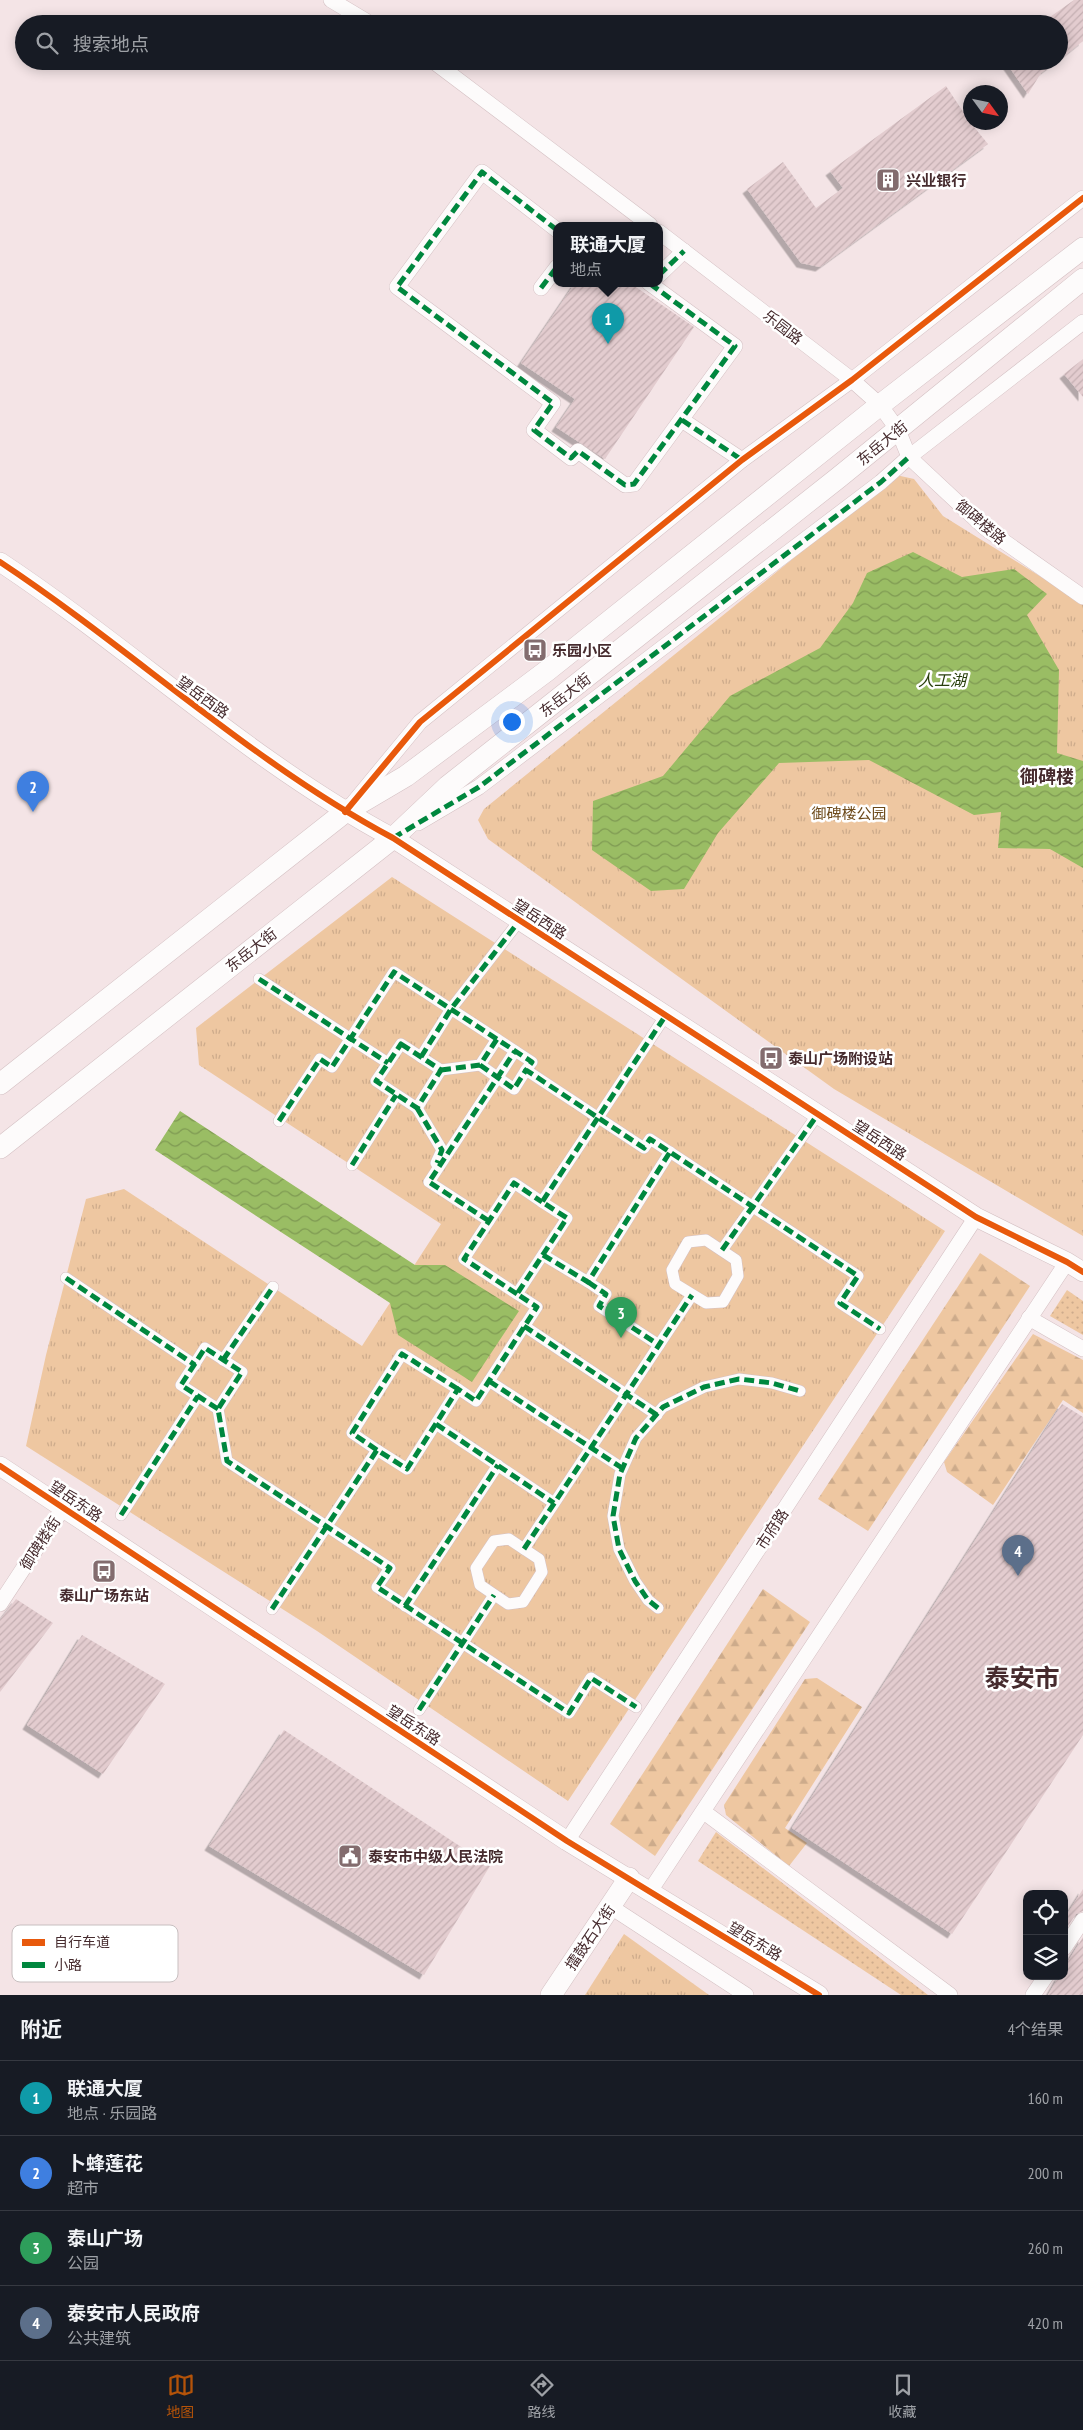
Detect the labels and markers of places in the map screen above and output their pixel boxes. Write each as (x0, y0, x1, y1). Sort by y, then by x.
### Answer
building icon: 兴业银行 (875, 167, 901, 193)
place label: 兴业银行 (906, 171, 966, 190)
pin: 1 (592, 303, 624, 344)
bus stop icon: 乐园小区 (522, 637, 548, 663)
place label: 乐园小区 (552, 641, 612, 660)
pin: 2 (17, 771, 49, 812)
bus stop icon: 泰山广场附设站 (758, 1045, 784, 1071)
place label: 泰山广场附设站 (788, 1049, 893, 1068)
pin: 3 (605, 1297, 637, 1338)
pin: 4 (1002, 1535, 1034, 1576)
bus stop icon: 泰山广场东站 (91, 1558, 117, 1584)
place label: 泰山广场东站 (59, 1586, 149, 1605)
public building icon: 泰安市中级人民法院 (337, 1843, 363, 1869)
place label: 泰安市中级人民法院 (368, 1847, 503, 1866)

